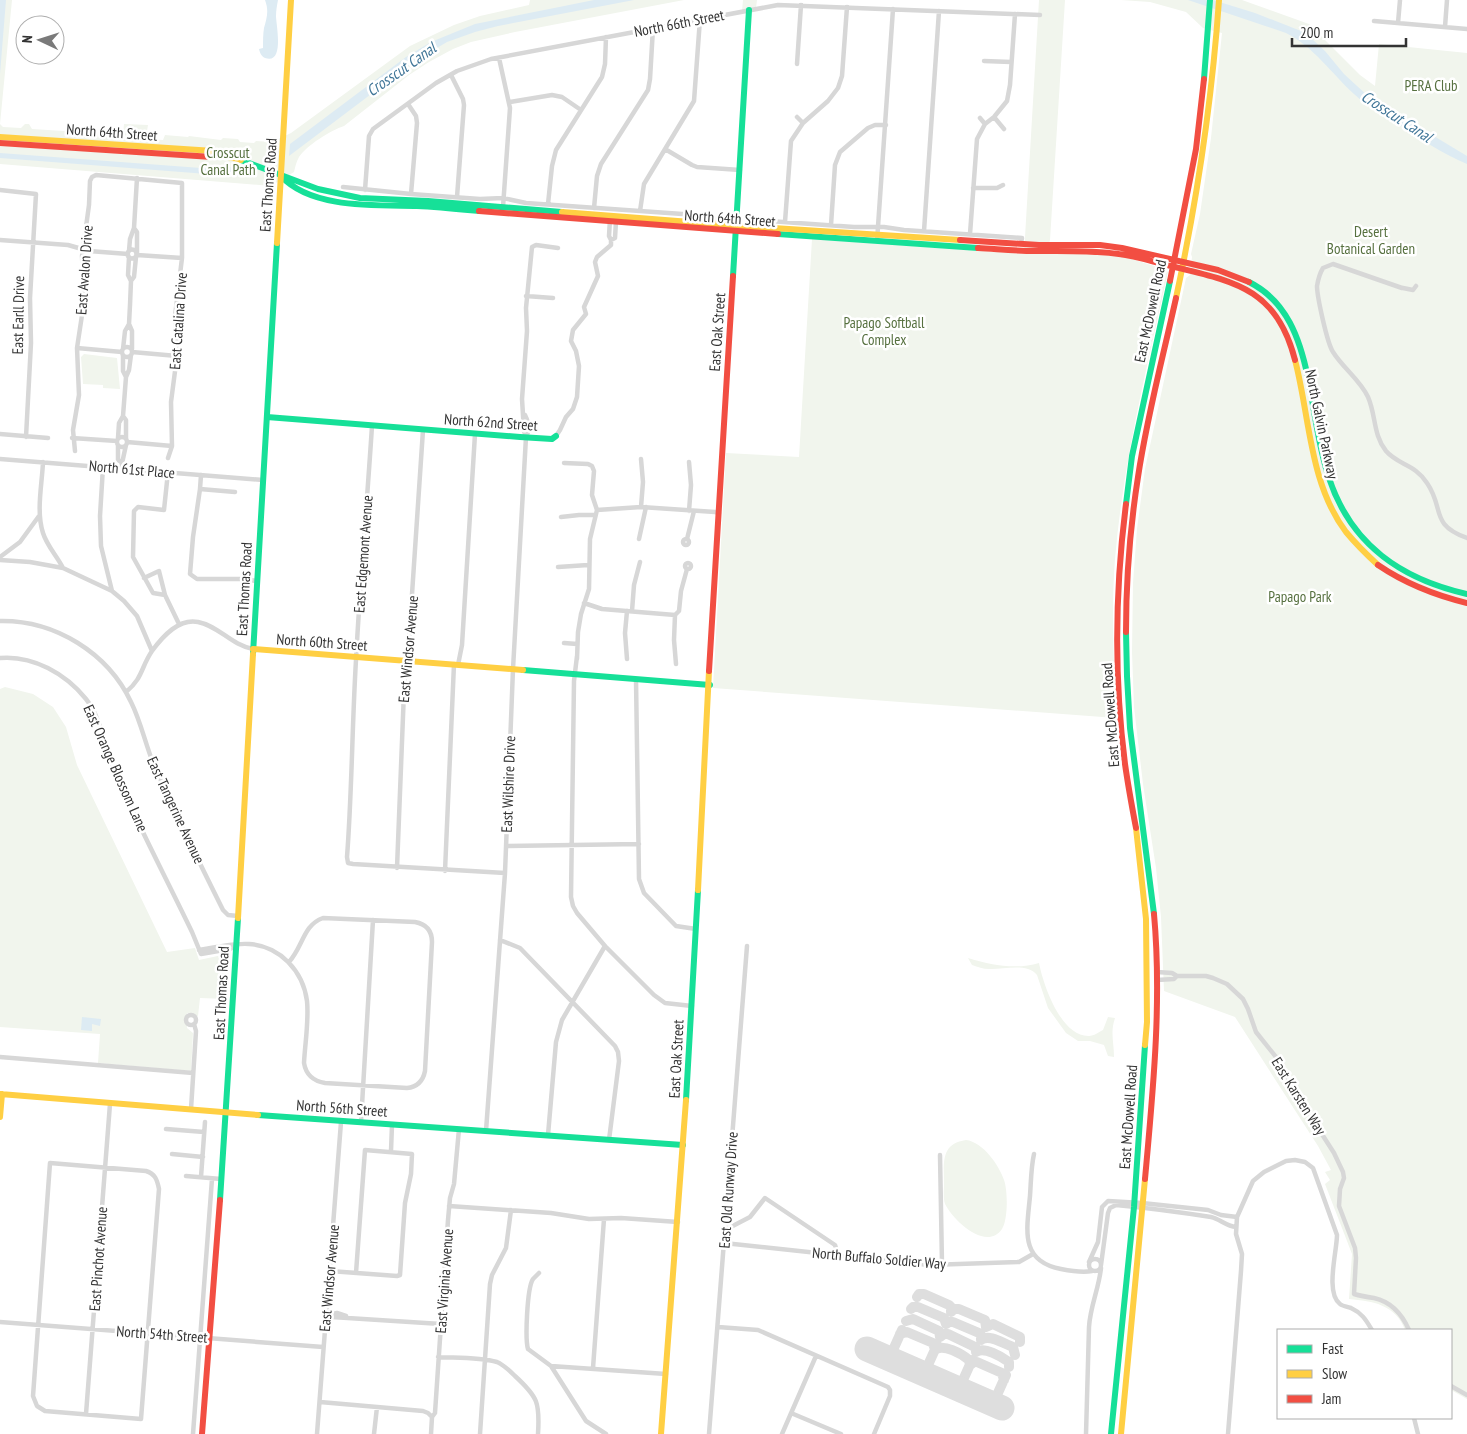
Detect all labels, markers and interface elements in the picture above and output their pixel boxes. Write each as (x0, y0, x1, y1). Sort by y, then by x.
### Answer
street label: North 66th Street (632, 5, 726, 41)
north arrow (15, 15, 65, 65)
scale bar (1292, 15, 1406, 47)
text: 200 m (1300, 23, 1333, 42)
text: N (18, 35, 36, 43)
water label: Crosscut Canal (362, 37, 441, 100)
park label: PERA Club (1404, 76, 1458, 95)
water label: Crosscut Canal (1358, 86, 1437, 147)
street label: North 64th Street (66, 119, 158, 145)
street label: East Thomas Road (255, 138, 281, 232)
park label: Crosscut Canal Path (200, 143, 256, 179)
street label: North 64th Street (684, 205, 776, 231)
park label: Desert Botanical Garden (1327, 222, 1415, 258)
street label: East Avalon Drive (71, 225, 97, 315)
street label: East McDowell Road (1130, 258, 1170, 364)
street label: East Catalina Drive (165, 272, 191, 370)
street label: East Earll Drive (8, 275, 28, 355)
street label: East Oak Street (705, 292, 729, 372)
park label: Papago Softball Complex (843, 313, 925, 349)
street label: North Galvin Parkway (1301, 368, 1343, 481)
street label: North 62nd Street (444, 409, 538, 435)
street label: North 61st Place (88, 456, 176, 482)
street label: East Edgemont Avenue (349, 494, 377, 614)
street label: East Thomas Road (232, 542, 256, 636)
park label: Papago Park (1268, 587, 1332, 606)
street label: East Windsor Avenue (394, 595, 422, 703)
street label: North 60th Street (276, 629, 368, 655)
street label: East McDowell Road (1097, 662, 1123, 768)
street label: East Orange Blossom Lane (79, 702, 153, 834)
street label: East Wilshire Drive (497, 735, 519, 833)
street label: East Tangerine Avenue (143, 753, 209, 867)
street label: East Thomas Road (209, 946, 233, 1040)
street label: East Oak Street (664, 1019, 688, 1099)
street label: East Karsten Way (1268, 1054, 1331, 1139)
street label: East McDowell Road (1115, 1064, 1141, 1170)
street label: North 56th Street (296, 1095, 388, 1121)
street label: East Old Runway Drive (714, 1131, 742, 1249)
street label: East Pinchot Avenue (85, 1206, 111, 1312)
street label: East Windsor Avenue (315, 1224, 343, 1332)
street label: East Virginia Avenue (431, 1228, 457, 1334)
street label: North Buffalo Soldier Way (811, 1243, 947, 1273)
street label: North 54th Street (116, 1321, 208, 1347)
legend (1277, 1329, 1452, 1419)
text: Fast (1322, 1339, 1343, 1358)
text: Slow (1322, 1364, 1347, 1383)
text: Jam (1321, 1389, 1341, 1408)

